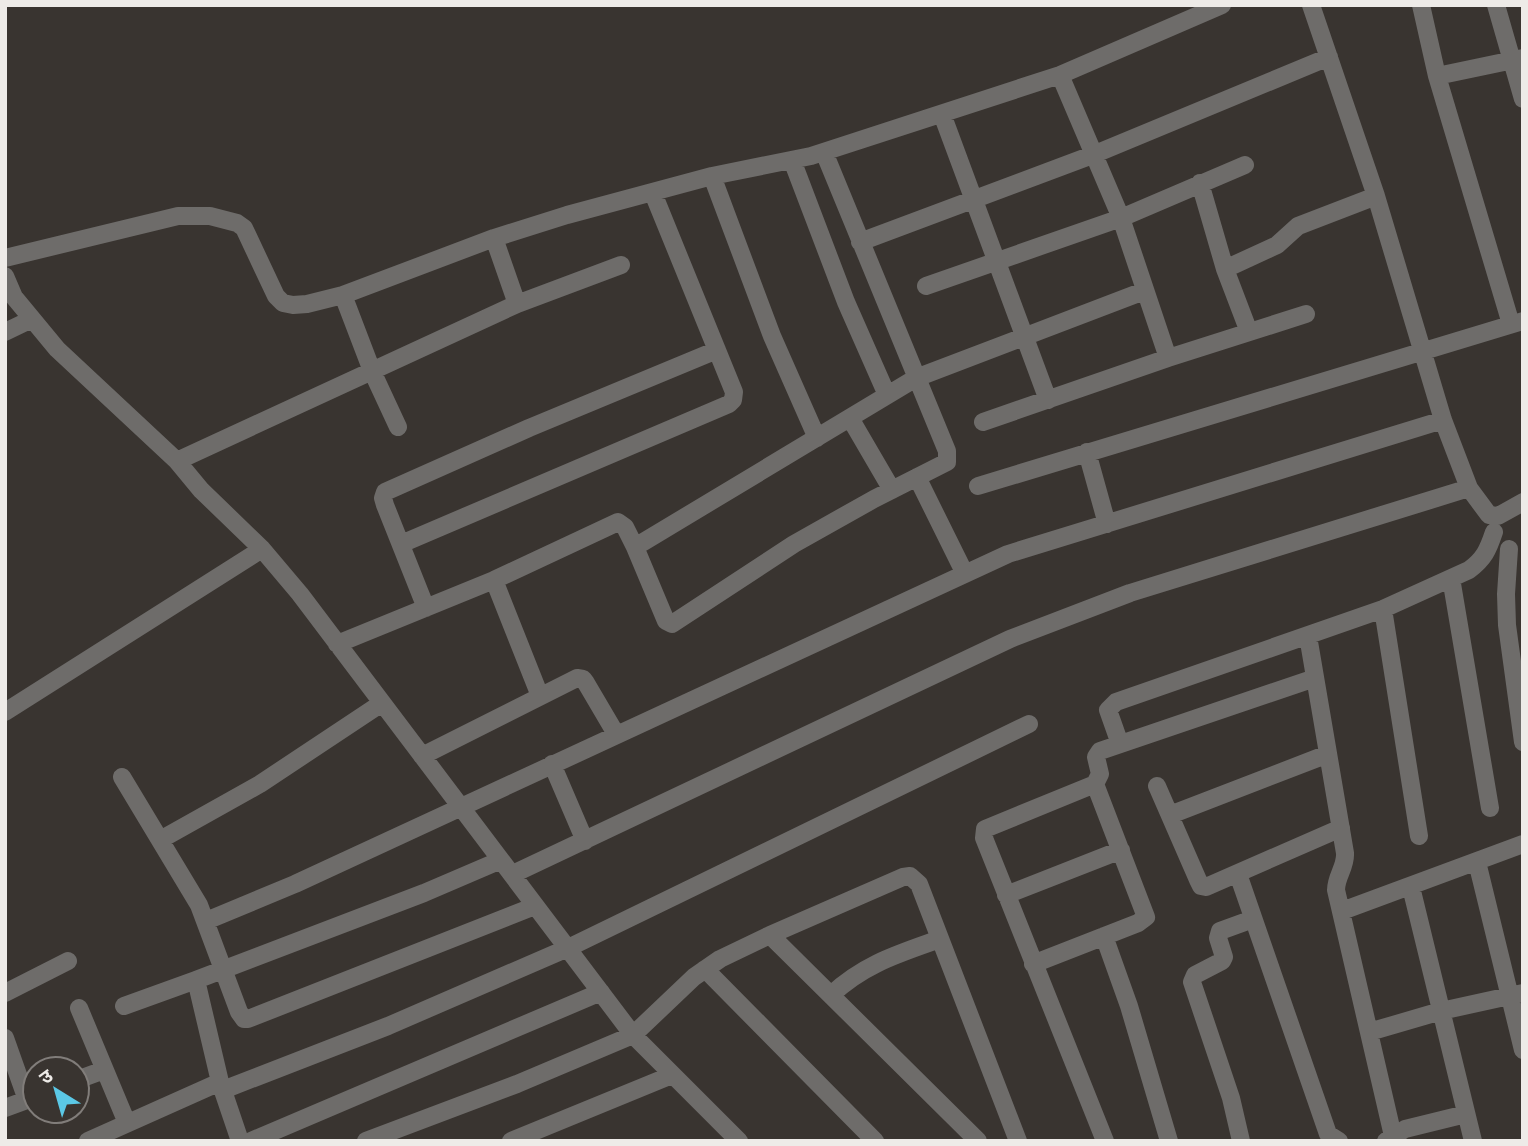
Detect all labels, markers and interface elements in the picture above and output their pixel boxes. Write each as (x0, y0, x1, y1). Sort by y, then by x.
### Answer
north arrow (21, 1055, 91, 1125)
text: उ (35, 1064, 58, 1089)

